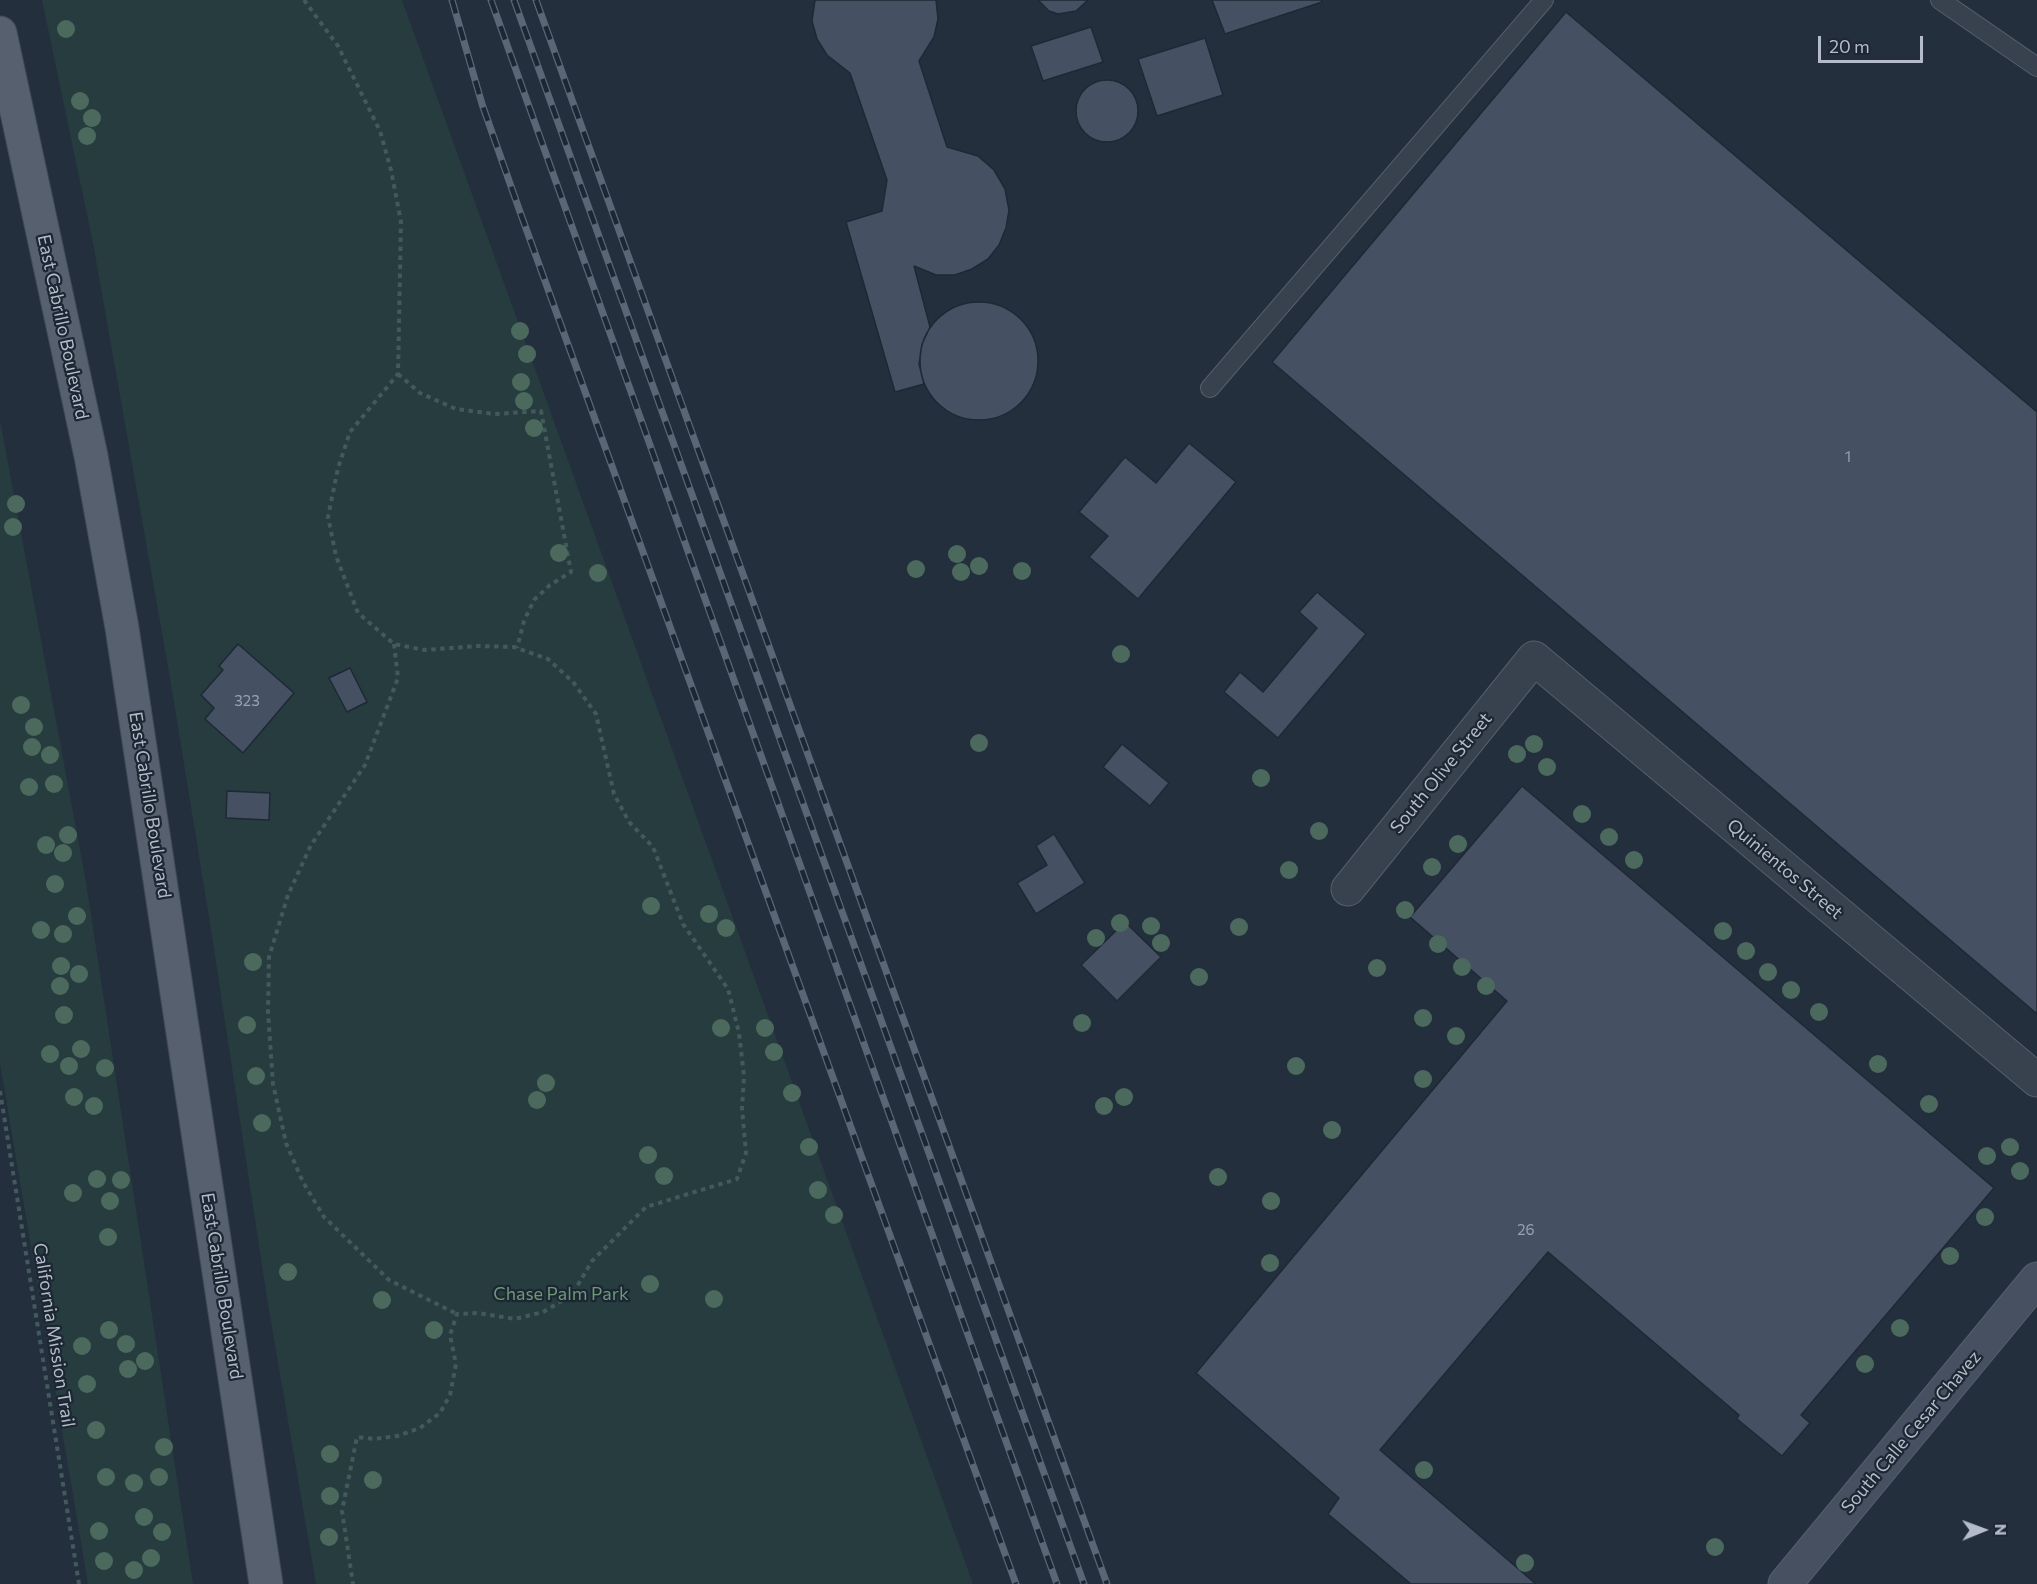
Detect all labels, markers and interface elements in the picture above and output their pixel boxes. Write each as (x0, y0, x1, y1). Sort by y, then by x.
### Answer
scale bar (1821, 24, 1926, 62)
text: 20 m (1829, 35, 1870, 57)
street label: East Cabrillo Boulevard (33, 233, 93, 421)
house number: 1 (1845, 448, 1851, 466)
house number: 323 (234, 692, 260, 710)
street label: South Olive Street (1386, 708, 1496, 838)
street label: East Cabrillo Boulevard (125, 710, 175, 900)
street label: Quinientos Street (1723, 814, 1847, 924)
street label: East Cabrillo Boulevard (197, 1191, 247, 1381)
house number: 26 (1517, 1221, 1535, 1239)
street label: California Mission Trail (29, 1241, 79, 1429)
park label: Chase Palm Park (493, 1283, 629, 1305)
street label: South Calle Cesar Chavez (1837, 1346, 1985, 1518)
north arrow (1953, 1500, 2013, 1560)
text: N (1992, 1524, 2011, 1536)

